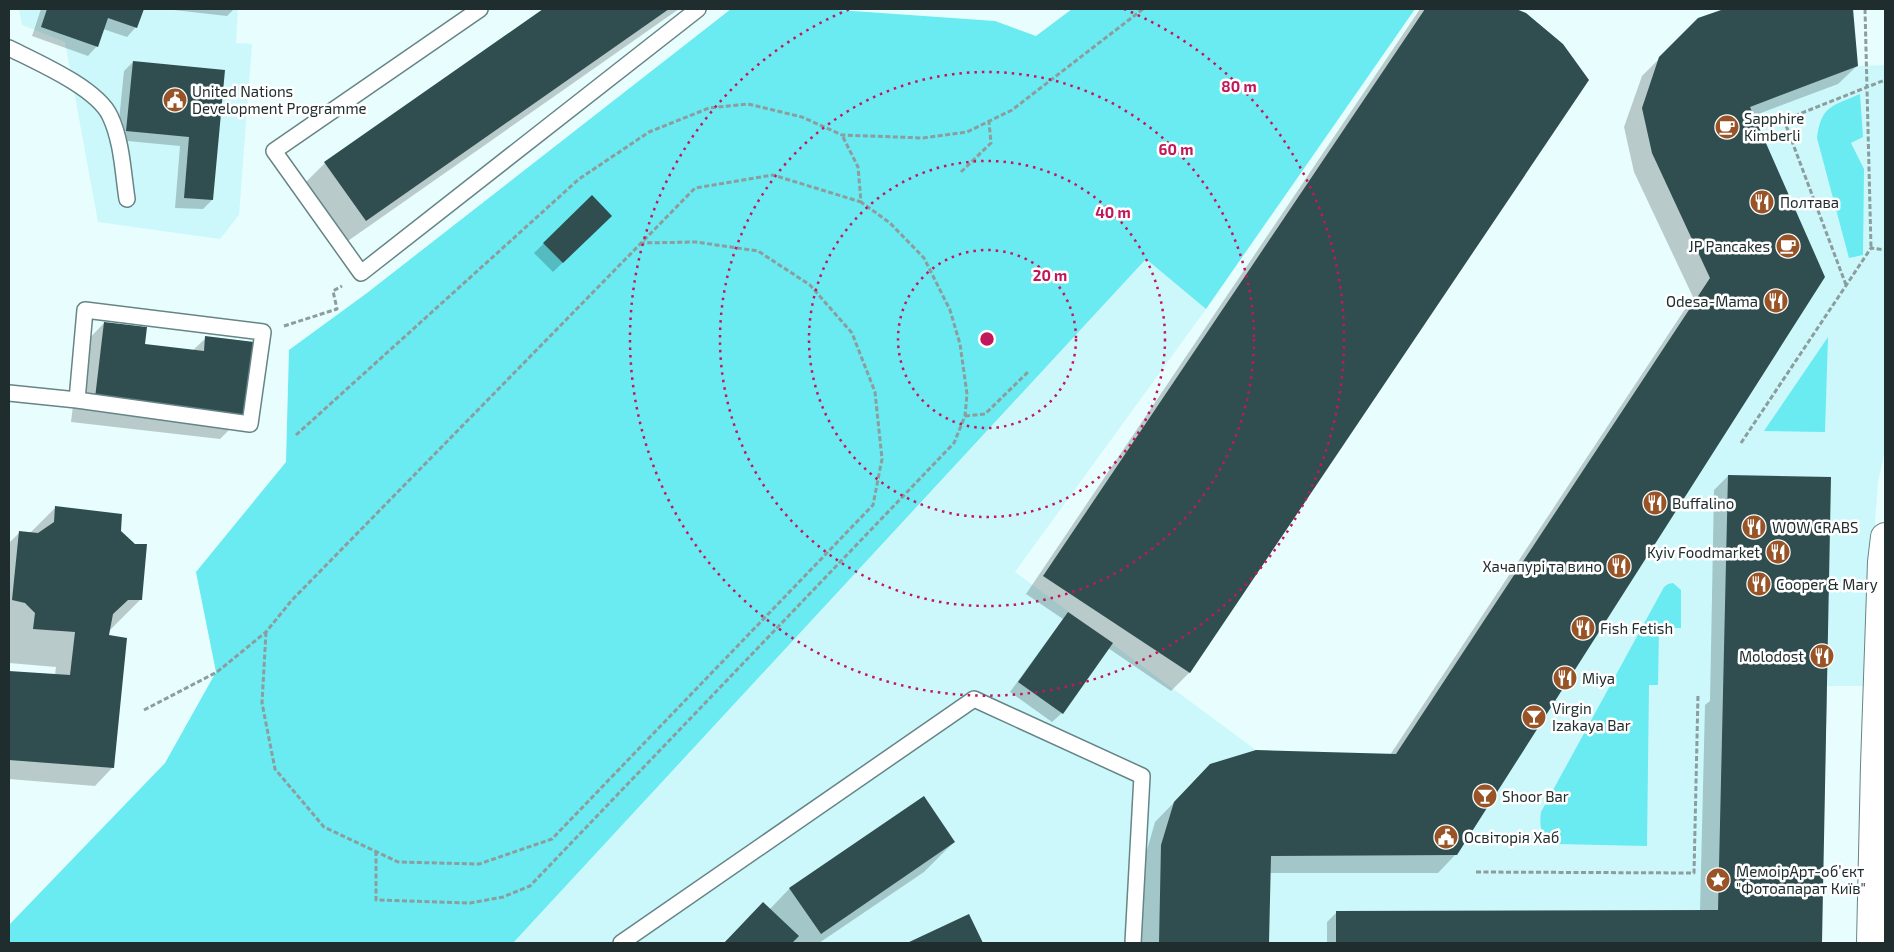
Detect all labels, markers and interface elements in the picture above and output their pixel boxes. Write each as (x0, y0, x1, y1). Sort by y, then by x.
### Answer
text: 80 m (1221, 77, 1257, 95)
place label: United Nations Development Programme (192, 82, 367, 117)
public building icon: United Nations Development Programme (162, 87, 188, 113)
place label: Sapphire Kimberli (1744, 109, 1804, 144)
cafe icon: Sapphire Kimberli (1714, 114, 1740, 140)
text: 60 m (1159, 140, 1193, 158)
restaurant icon: Полтава (1749, 189, 1775, 215)
place label: Полтава (1780, 193, 1839, 211)
text: 40 m (1095, 203, 1131, 221)
cafe icon: JP Pancakes (1775, 233, 1801, 259)
place label: JP Pancakes (1689, 237, 1770, 255)
text: 20 m (1033, 266, 1067, 284)
restaurant icon: Odesa-Mama (1763, 288, 1789, 314)
place label: Odesa-Mama (1666, 292, 1758, 310)
centre of rings (978, 330, 996, 348)
restaurant icon: Buffalino (1642, 490, 1668, 516)
place label: Buffalino (1672, 494, 1734, 512)
restaurant icon: WOW CRABS (1741, 514, 1767, 540)
place label: WOW CRABS (1772, 518, 1858, 536)
restaurant icon: Kyiv Foodmarket (1765, 539, 1791, 565)
place label: Kyiv Foodmarket (1647, 543, 1760, 561)
restaurant icon: Хачапурі та вино (1606, 553, 1632, 579)
place label: Хачапурі та вино (1482, 557, 1602, 576)
restaurant icon: Cooper & Mary (1746, 571, 1772, 597)
place label: Cooper & Mary (1776, 575, 1878, 593)
restaurant icon: Fish Fetish (1570, 615, 1596, 641)
place label: Fish Fetish (1600, 619, 1673, 637)
restaurant icon: Molodost (1809, 643, 1835, 669)
place label: Molodost (1739, 647, 1804, 665)
restaurant icon: Miya (1552, 665, 1578, 691)
place label: Miya (1582, 669, 1615, 687)
place label: Virgin Izakaya Bar (1552, 699, 1631, 734)
bar icon: Virgin Izakaya Bar (1521, 704, 1547, 730)
bar icon: Shoor Bar (1472, 783, 1498, 809)
place label: Shoor Bar (1502, 787, 1569, 805)
public building icon: Освіторія Хаб (1433, 824, 1459, 850)
place label: Освіторія Хаб (1464, 828, 1559, 846)
place label: МемоірАрт-обʼєкт "Фотоапарат Київ" (1736, 862, 1866, 897)
place icon: МемоірАрт-обʼєкт "Фотоапарат Київ" (1705, 867, 1731, 893)

